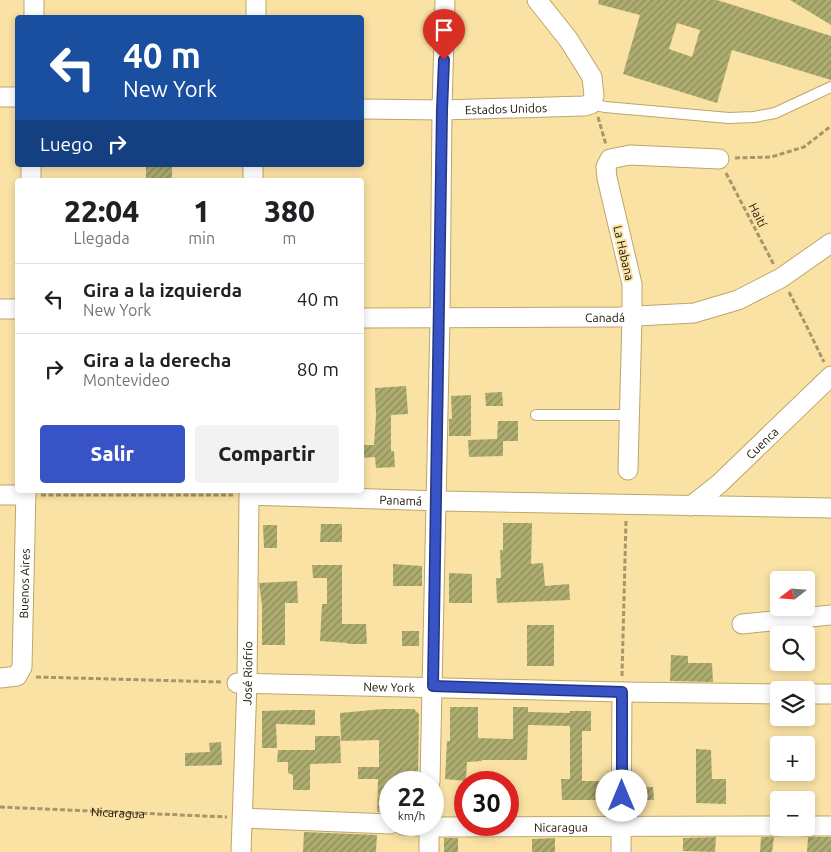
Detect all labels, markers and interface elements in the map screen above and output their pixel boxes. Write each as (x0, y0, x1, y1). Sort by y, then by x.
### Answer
pin (423, 9, 465, 60)
icon: arrive (430, 16, 458, 44)
icon: left (40, 35, 105, 100)
text: 40 m (123, 35, 201, 75)
text: New York (123, 76, 217, 101)
street label: Estados Unidos (465, 101, 547, 116)
icon: right (103, 130, 131, 158)
text: Luego (40, 133, 93, 155)
text: 22:04 (64, 194, 139, 228)
text: 1 (193, 194, 210, 228)
text: 380 (264, 194, 315, 228)
street label: Haití (747, 201, 770, 230)
street label: La Habana (611, 224, 637, 282)
text: Llegada (74, 229, 130, 247)
text: min (188, 229, 215, 247)
text: m (283, 229, 296, 247)
text: Gira a la izquierda (83, 279, 242, 301)
icon: left (40, 285, 68, 313)
text: 40 m (297, 288, 339, 310)
text: New York (83, 301, 151, 319)
street label: Canadá (585, 310, 625, 324)
text: Gira a la derecha (83, 349, 231, 371)
icon: right (40, 355, 68, 383)
text: 80 m (297, 358, 339, 380)
text: Montevideo (83, 371, 170, 389)
street label: Cuenca (743, 424, 780, 461)
button: Salir (40, 425, 185, 483)
button: Compartir (195, 425, 339, 483)
street label: Panamá (379, 493, 422, 507)
street label: Buenos Aires (17, 548, 31, 619)
north arrow (770, 571, 815, 616)
map controls (770, 571, 815, 836)
button: search (770, 626, 815, 671)
street label: José Riofrío (240, 641, 254, 705)
street label: New York (363, 679, 415, 694)
button: layers (770, 681, 815, 726)
button: + (770, 736, 815, 781)
position arrow (595, 769, 647, 821)
speed limit sign: 30 (454, 771, 519, 836)
text: 22 (397, 783, 426, 811)
button: − (770, 791, 815, 836)
street label: Nicaragua (91, 805, 145, 820)
text: km/h (398, 809, 425, 822)
street label: Nicaragua (534, 820, 588, 833)

